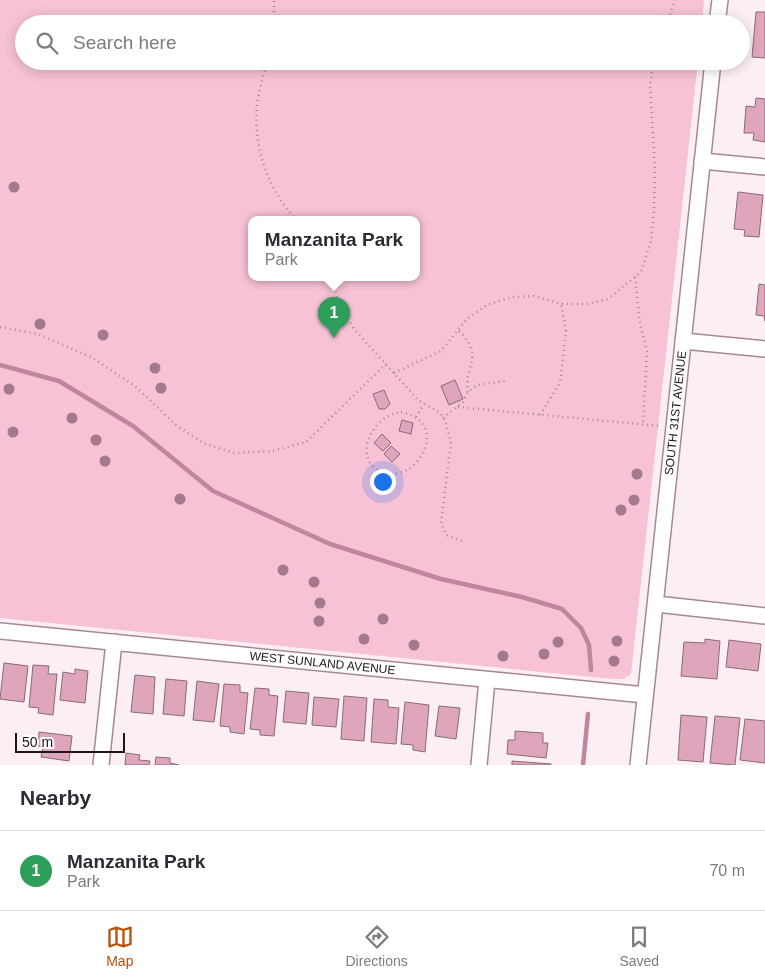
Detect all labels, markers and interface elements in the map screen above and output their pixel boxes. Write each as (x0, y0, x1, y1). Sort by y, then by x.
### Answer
search box (15, 15, 750, 70)
icon: search (33, 29, 61, 57)
text: Search here (73, 32, 177, 53)
popup (248, 216, 420, 281)
text: Manzanita Park (265, 229, 403, 250)
text: Park (265, 251, 298, 268)
pin: 1 (318, 297, 350, 338)
street label: SOUTH 31ST AVENUE (662, 350, 689, 476)
your location (370, 469, 396, 495)
street label: WEST SUNLAND AVENUE (249, 649, 396, 677)
scale bar (15, 730, 125, 753)
text: 50 m (22, 734, 53, 750)
text: Nearby (20, 786, 91, 809)
text: Manzanita Park (67, 851, 205, 872)
text: 1 (32, 862, 40, 879)
text: 70 m (709, 862, 745, 879)
text: Park (67, 873, 100, 890)
tab: Map (106, 923, 134, 969)
tab: Directions (346, 923, 408, 969)
tab: Saved (619, 923, 659, 969)

